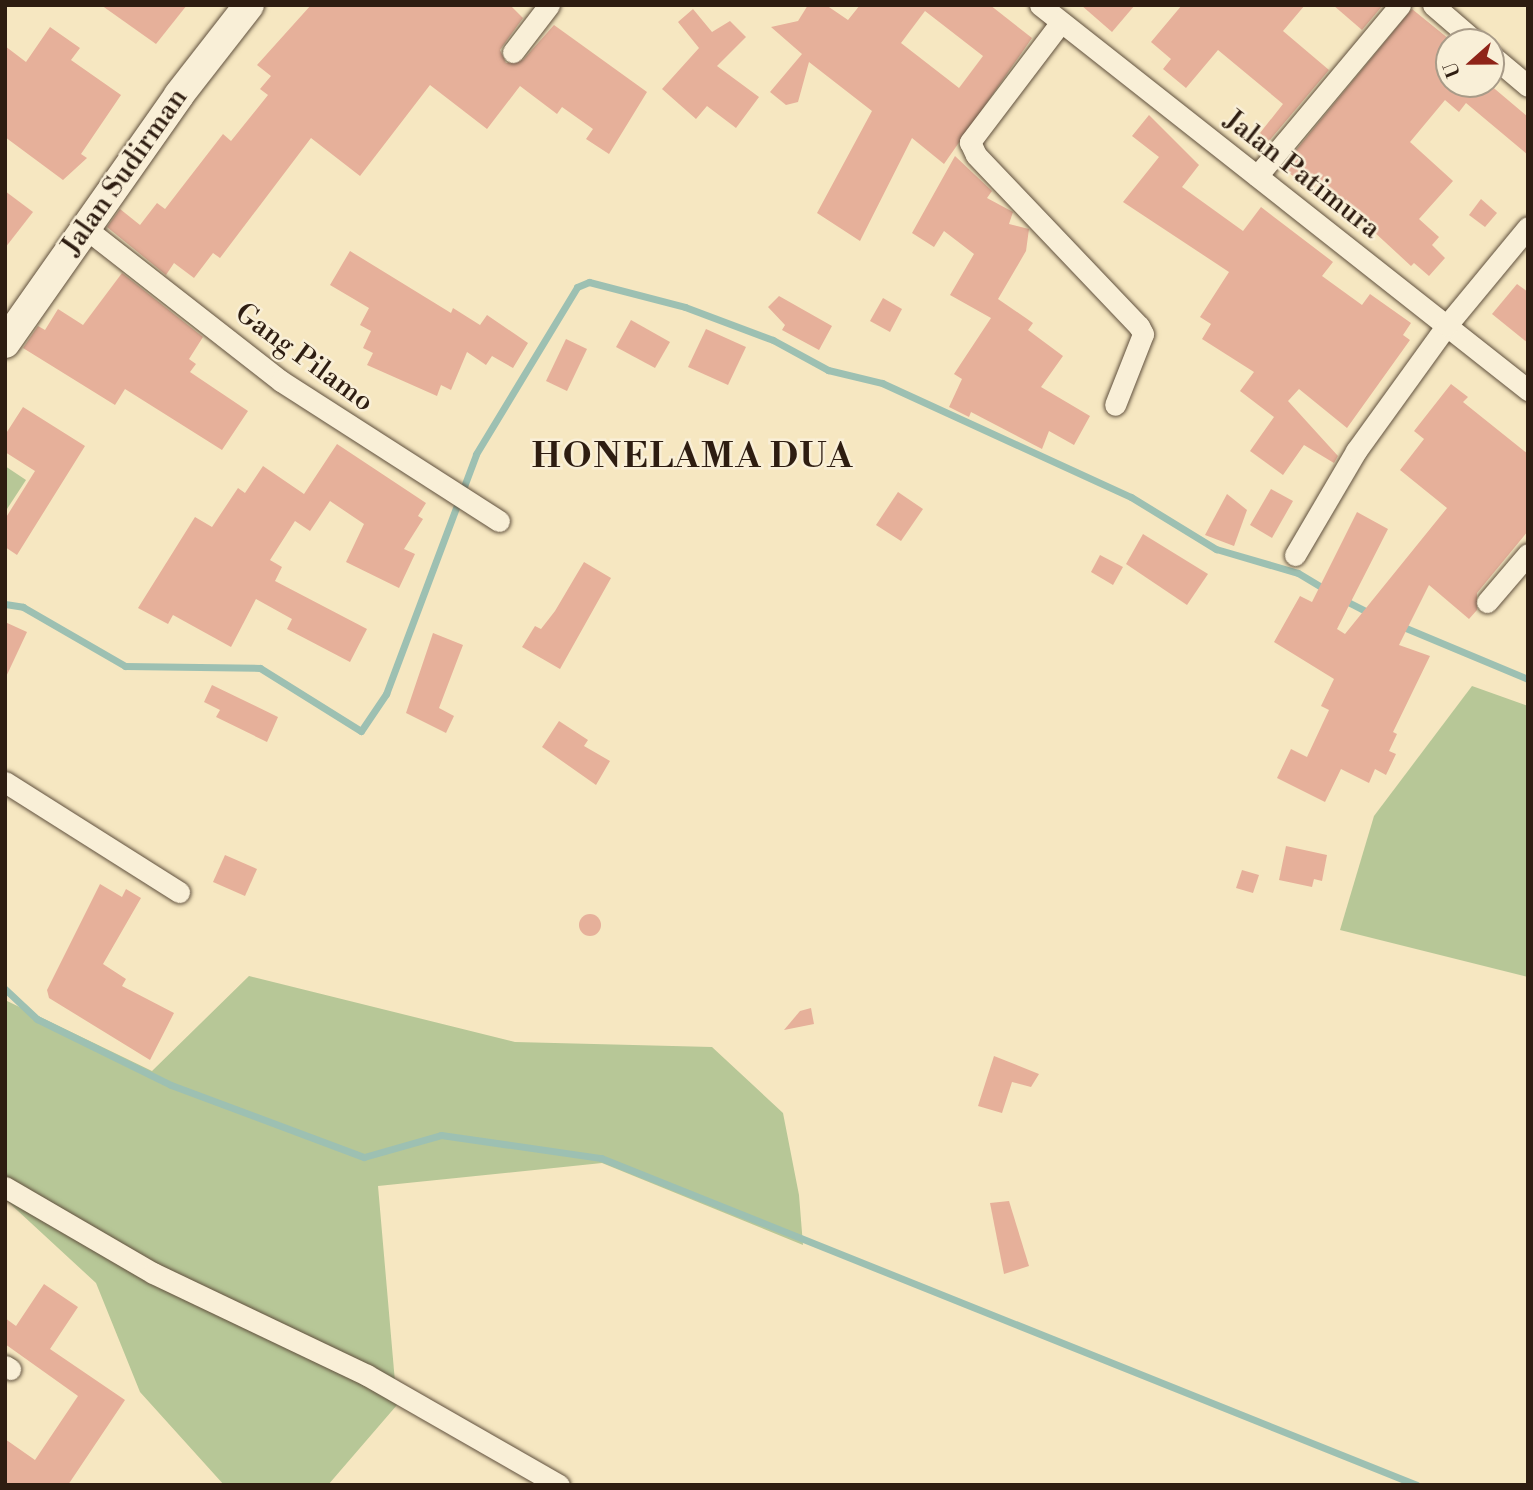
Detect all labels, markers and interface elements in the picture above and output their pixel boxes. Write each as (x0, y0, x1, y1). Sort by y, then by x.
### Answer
north arrow (1435, 28, 1505, 98)
text: U (1438, 59, 1466, 81)
street label: Jalan Sudirman (55, 82, 195, 262)
street label: Jalan Patimura (1217, 104, 1387, 246)
street label: Gang Pilamo (228, 297, 380, 419)
district label: HONELAMA DUA (533, 436, 853, 478)

